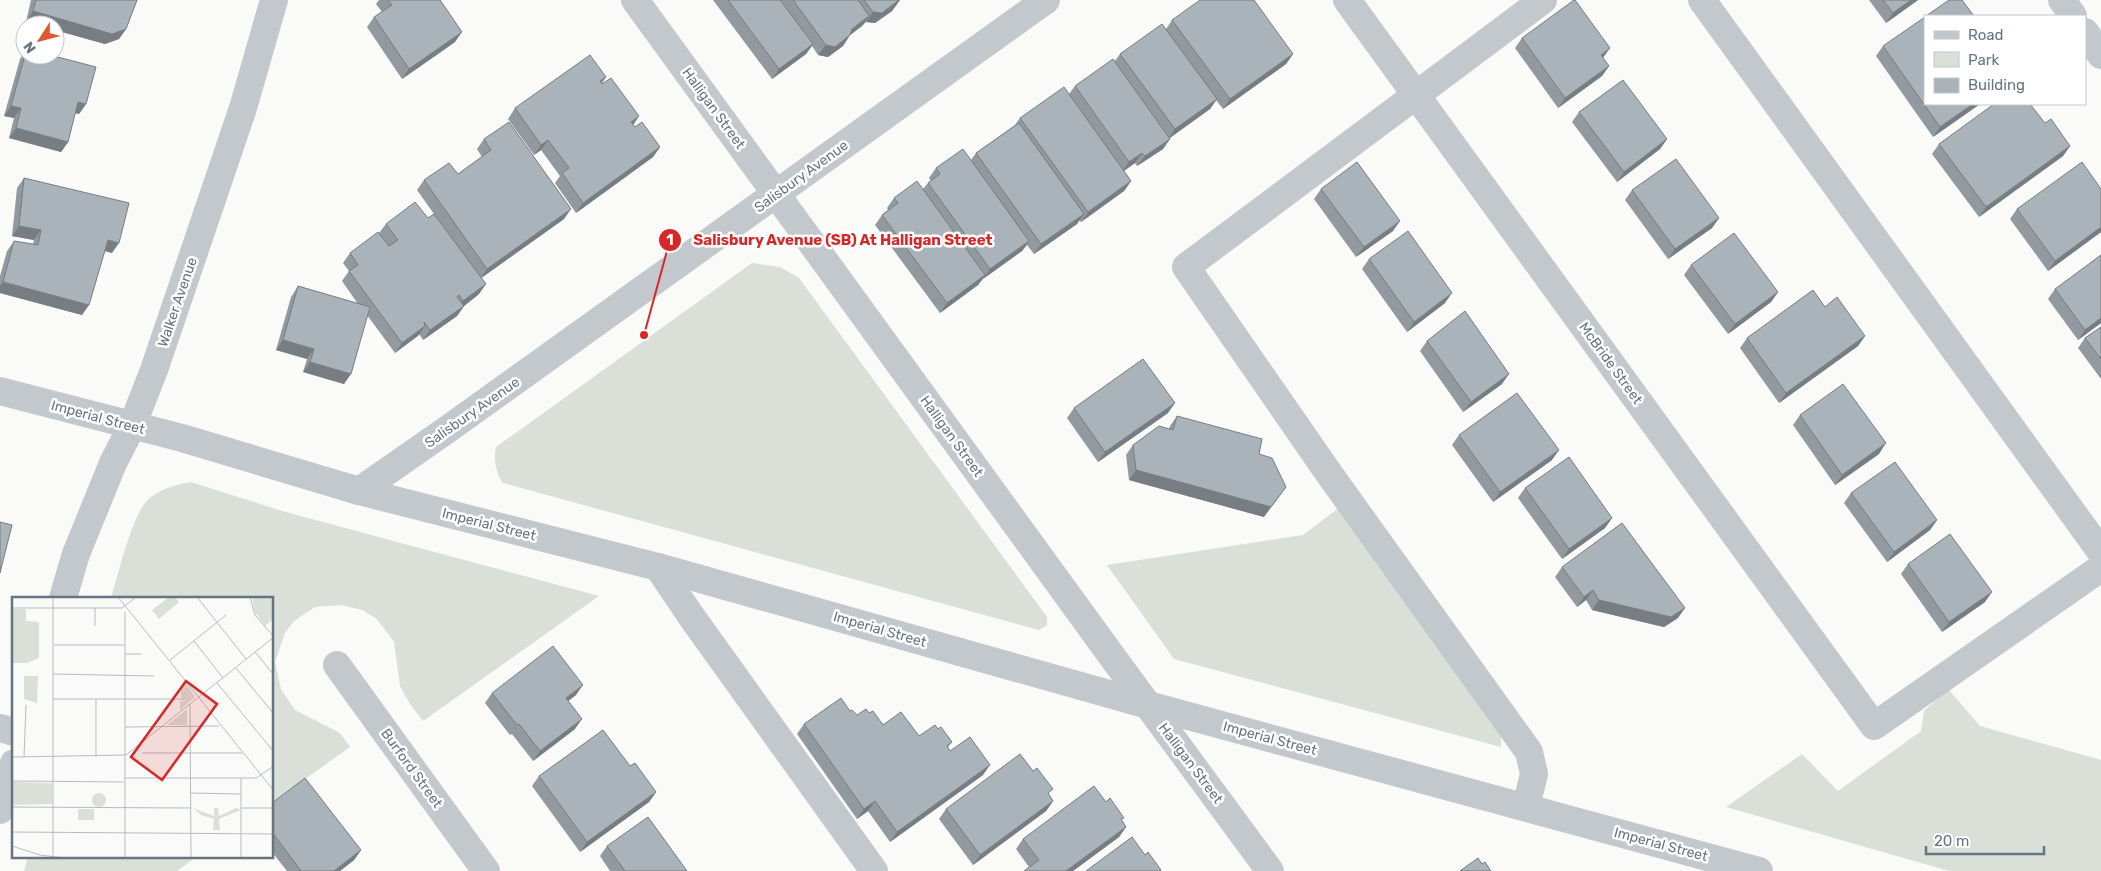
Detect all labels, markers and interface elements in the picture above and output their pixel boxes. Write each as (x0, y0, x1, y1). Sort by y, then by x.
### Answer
north arrow (15, 15, 65, 65)
legend (1924, 15, 2086, 105)
text: Road (1968, 26, 2004, 44)
text: N (20, 38, 40, 56)
text: Park (1968, 51, 1999, 69)
street label: Halligan Street (678, 64, 749, 153)
text: Building (1968, 76, 2025, 94)
street label: Salisbury Avenue (751, 137, 852, 216)
callout: Salisbury Avenue (SB) At Halligan Street (657, 225, 1003, 255)
text: 1 (666, 231, 674, 249)
text: Salisbury Avenue (SB) At Halligan Street (693, 231, 993, 249)
street label: Walker Avenue (154, 255, 201, 349)
street label: McBride Street (1575, 319, 1646, 408)
street label: Salisbury Avenue (422, 373, 523, 451)
street label: Halligan Street (916, 392, 987, 481)
street label: Imperial Street (49, 397, 147, 438)
street label: Imperial Street (440, 505, 538, 544)
inset map (12, 597, 274, 858)
street label: Imperial Street (831, 608, 929, 651)
street label: Imperial Street (1221, 718, 1319, 759)
street label: Halligan Street (1155, 720, 1227, 807)
street label: Burford Street (377, 725, 446, 812)
street label: Imperial Street (1612, 824, 1710, 865)
scale bar (1926, 824, 2044, 856)
text: 20 m (1934, 832, 1969, 850)

